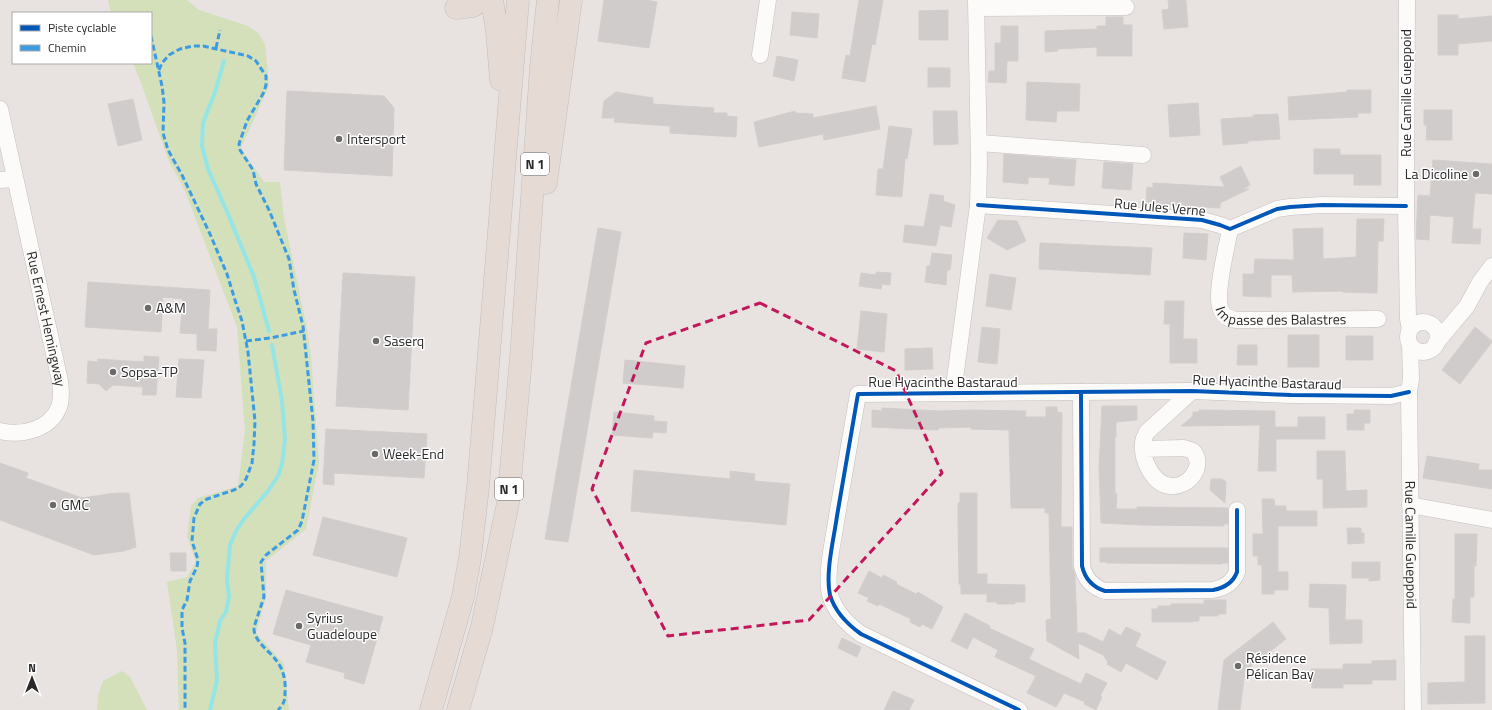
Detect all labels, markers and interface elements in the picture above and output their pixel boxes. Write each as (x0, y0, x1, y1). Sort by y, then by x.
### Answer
legend (12, 12, 152, 64)
text: Piste cyclable (48, 18, 116, 37)
street label: Rue Camille Gueppoid (1395, 29, 1416, 157)
text: Chemin (48, 38, 86, 57)
place label: Intersport (347, 128, 406, 149)
marker: Intersport (334, 134, 344, 144)
road number: N 1 (521, 153, 549, 175)
place label: La Dicoline (1405, 163, 1468, 184)
marker: La Dicoline (1471, 169, 1481, 179)
street label: Rue Jules Verne (1113, 192, 1207, 221)
street label: Rue Ernest Hemingway (22, 249, 72, 388)
place label: A&M (156, 297, 186, 318)
marker: A&M (143, 303, 153, 313)
street label: Impasse des Balastres (1210, 303, 1346, 330)
place label: Saserq (384, 330, 424, 351)
marker: Saserq (371, 336, 381, 346)
place label: Sopsa-TP (121, 361, 178, 382)
marker: Sopsa-TP (108, 367, 118, 377)
street label: Rue Hyacinthe Bastaraud (1192, 368, 1342, 395)
street label: Rue Hyacinthe Bastaraud (868, 371, 1018, 392)
place label: Week-End (383, 443, 444, 464)
marker: Week-End (370, 449, 380, 459)
road number: N 1 (495, 478, 523, 500)
street label: Rue Camille Gueppoid (1400, 481, 1423, 609)
place label: GMC (61, 494, 89, 515)
marker: GMC (48, 500, 58, 510)
place label: Syrius Guadeloupe (307, 607, 377, 644)
marker: Syrius Guadeloupe (294, 621, 304, 631)
place label: Résidence Pélican Bay (1246, 647, 1314, 684)
north arrow (12, 658, 52, 698)
text: N (28, 660, 36, 676)
marker: Résidence Pélican Bay (1233, 661, 1243, 671)

